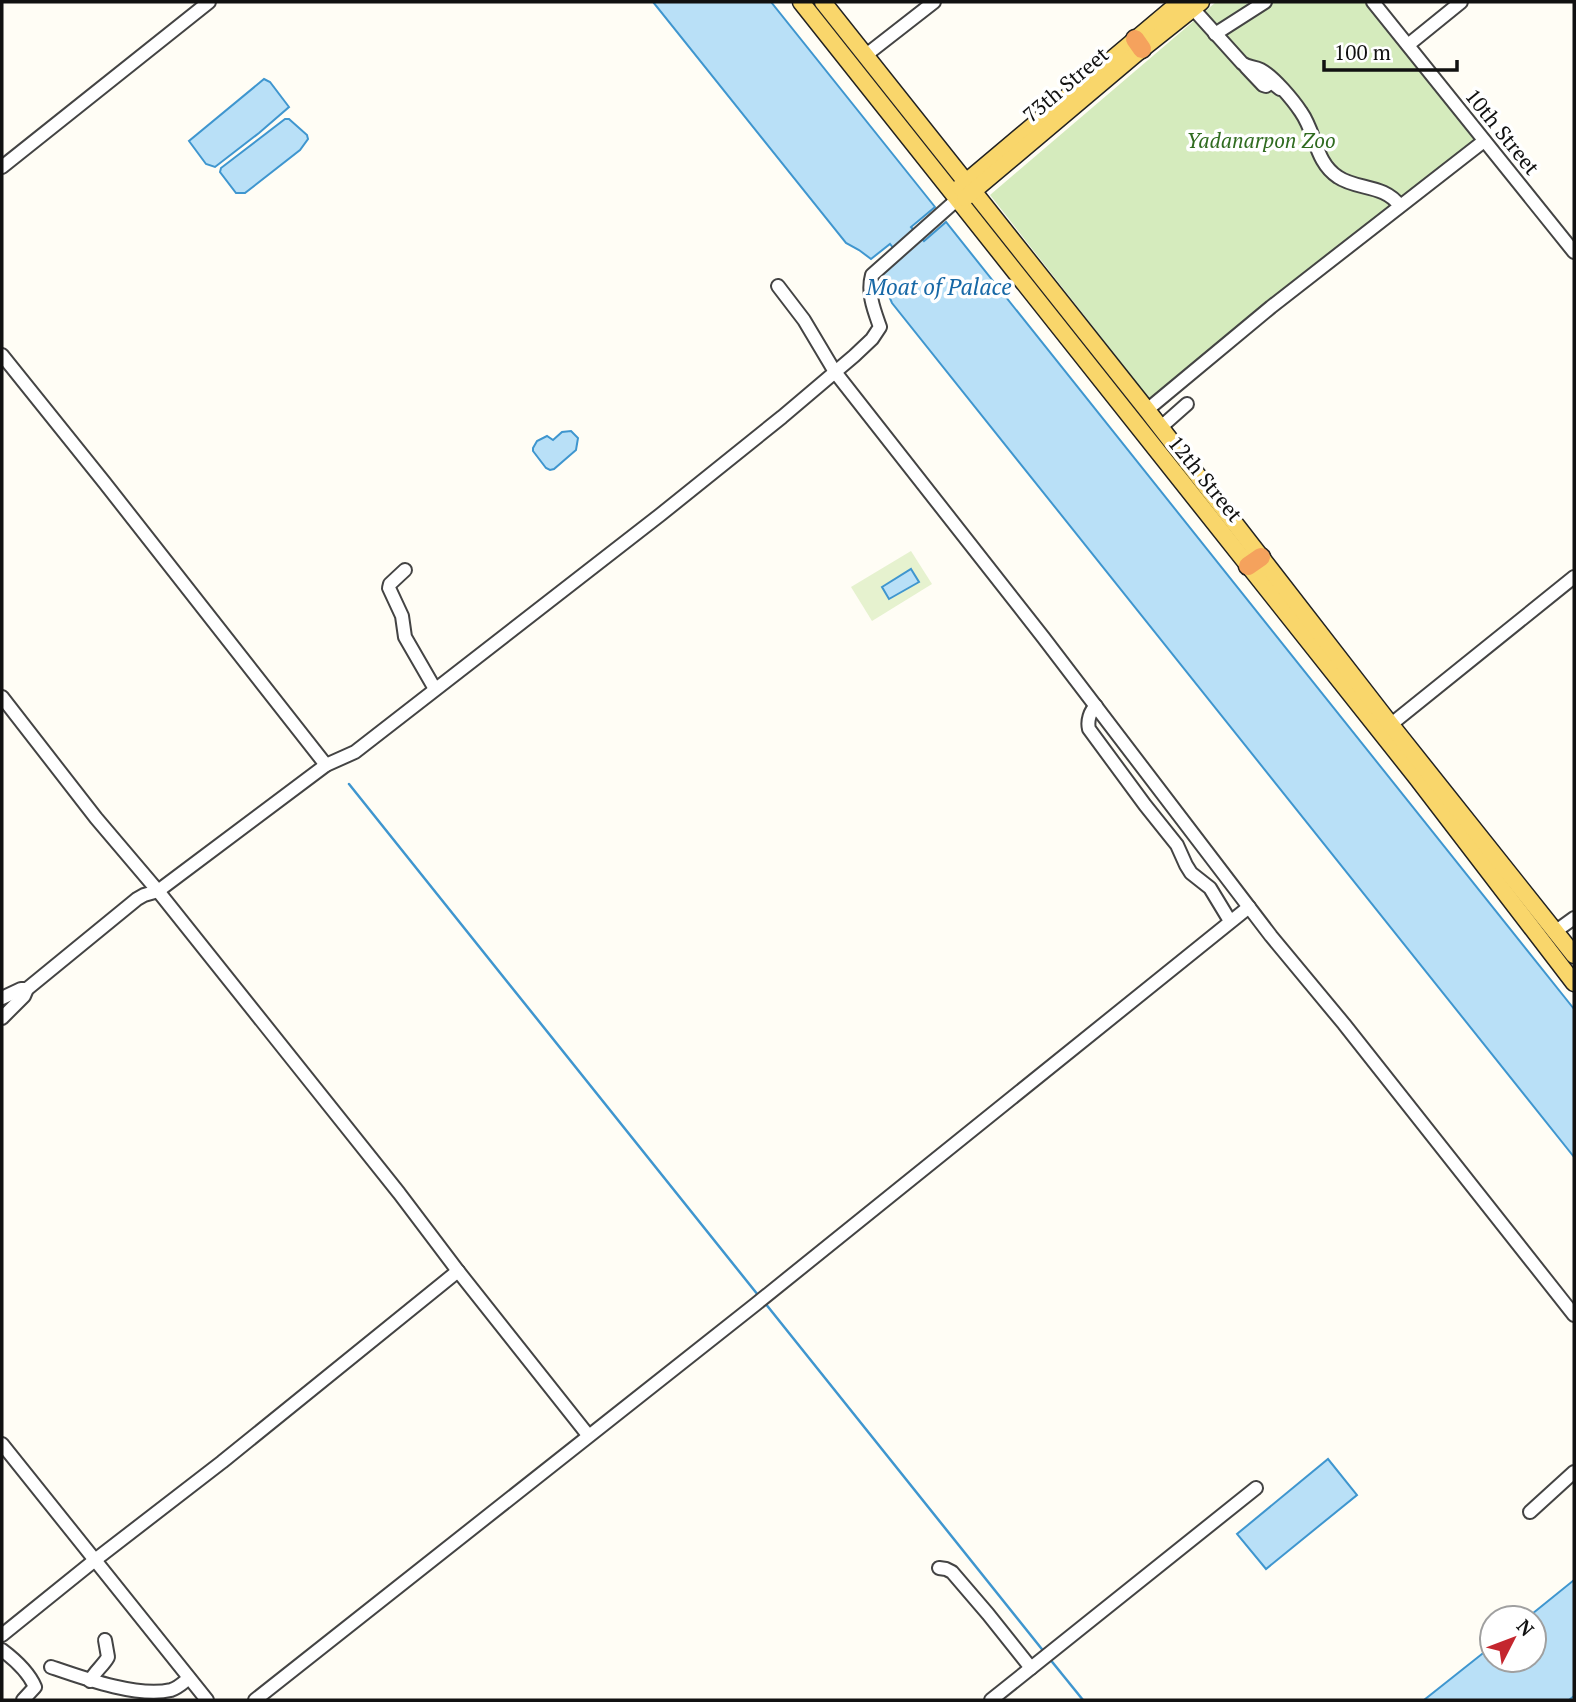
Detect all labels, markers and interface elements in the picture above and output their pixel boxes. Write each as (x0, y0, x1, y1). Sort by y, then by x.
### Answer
scale bar (1324, 28, 1457, 72)
text: 100 m (1334, 38, 1391, 66)
street label: 73th Street (1017, 40, 1114, 128)
street label: 10th Street (1459, 82, 1546, 181)
park label: Yadanarpon Zoo (1186, 126, 1336, 154)
water label: Moat of Palace (865, 271, 1012, 302)
street label: 12th Street (1162, 429, 1249, 528)
north arrow (1478, 1604, 1548, 1674)
text: N (1512, 1614, 1541, 1641)

